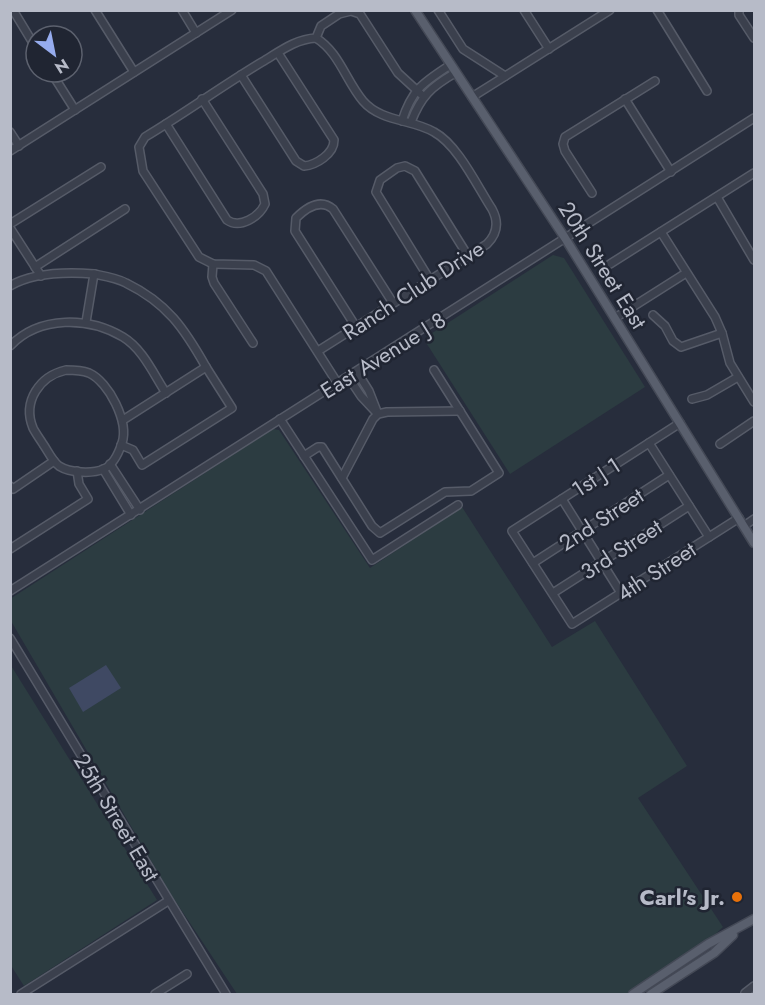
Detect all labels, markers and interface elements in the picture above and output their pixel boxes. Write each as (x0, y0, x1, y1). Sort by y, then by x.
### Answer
north arrow (24, 24, 84, 84)
text: N (50, 53, 73, 79)
street label: 20th Street East (551, 195, 655, 336)
street label: Ranch Club Drive (336, 232, 490, 348)
street label: East Avenue J 8 (314, 304, 452, 406)
street label: 1st J 1 (565, 449, 627, 505)
street label: 2nd Street (552, 479, 650, 558)
street label: 3rd Street (574, 510, 669, 587)
street label: 4th Street (610, 533, 703, 609)
street label: 25th Street East (66, 747, 168, 888)
place label: Carl's Jr. (639, 881, 725, 913)
marker: Carl's Jr. (730, 890, 744, 904)

